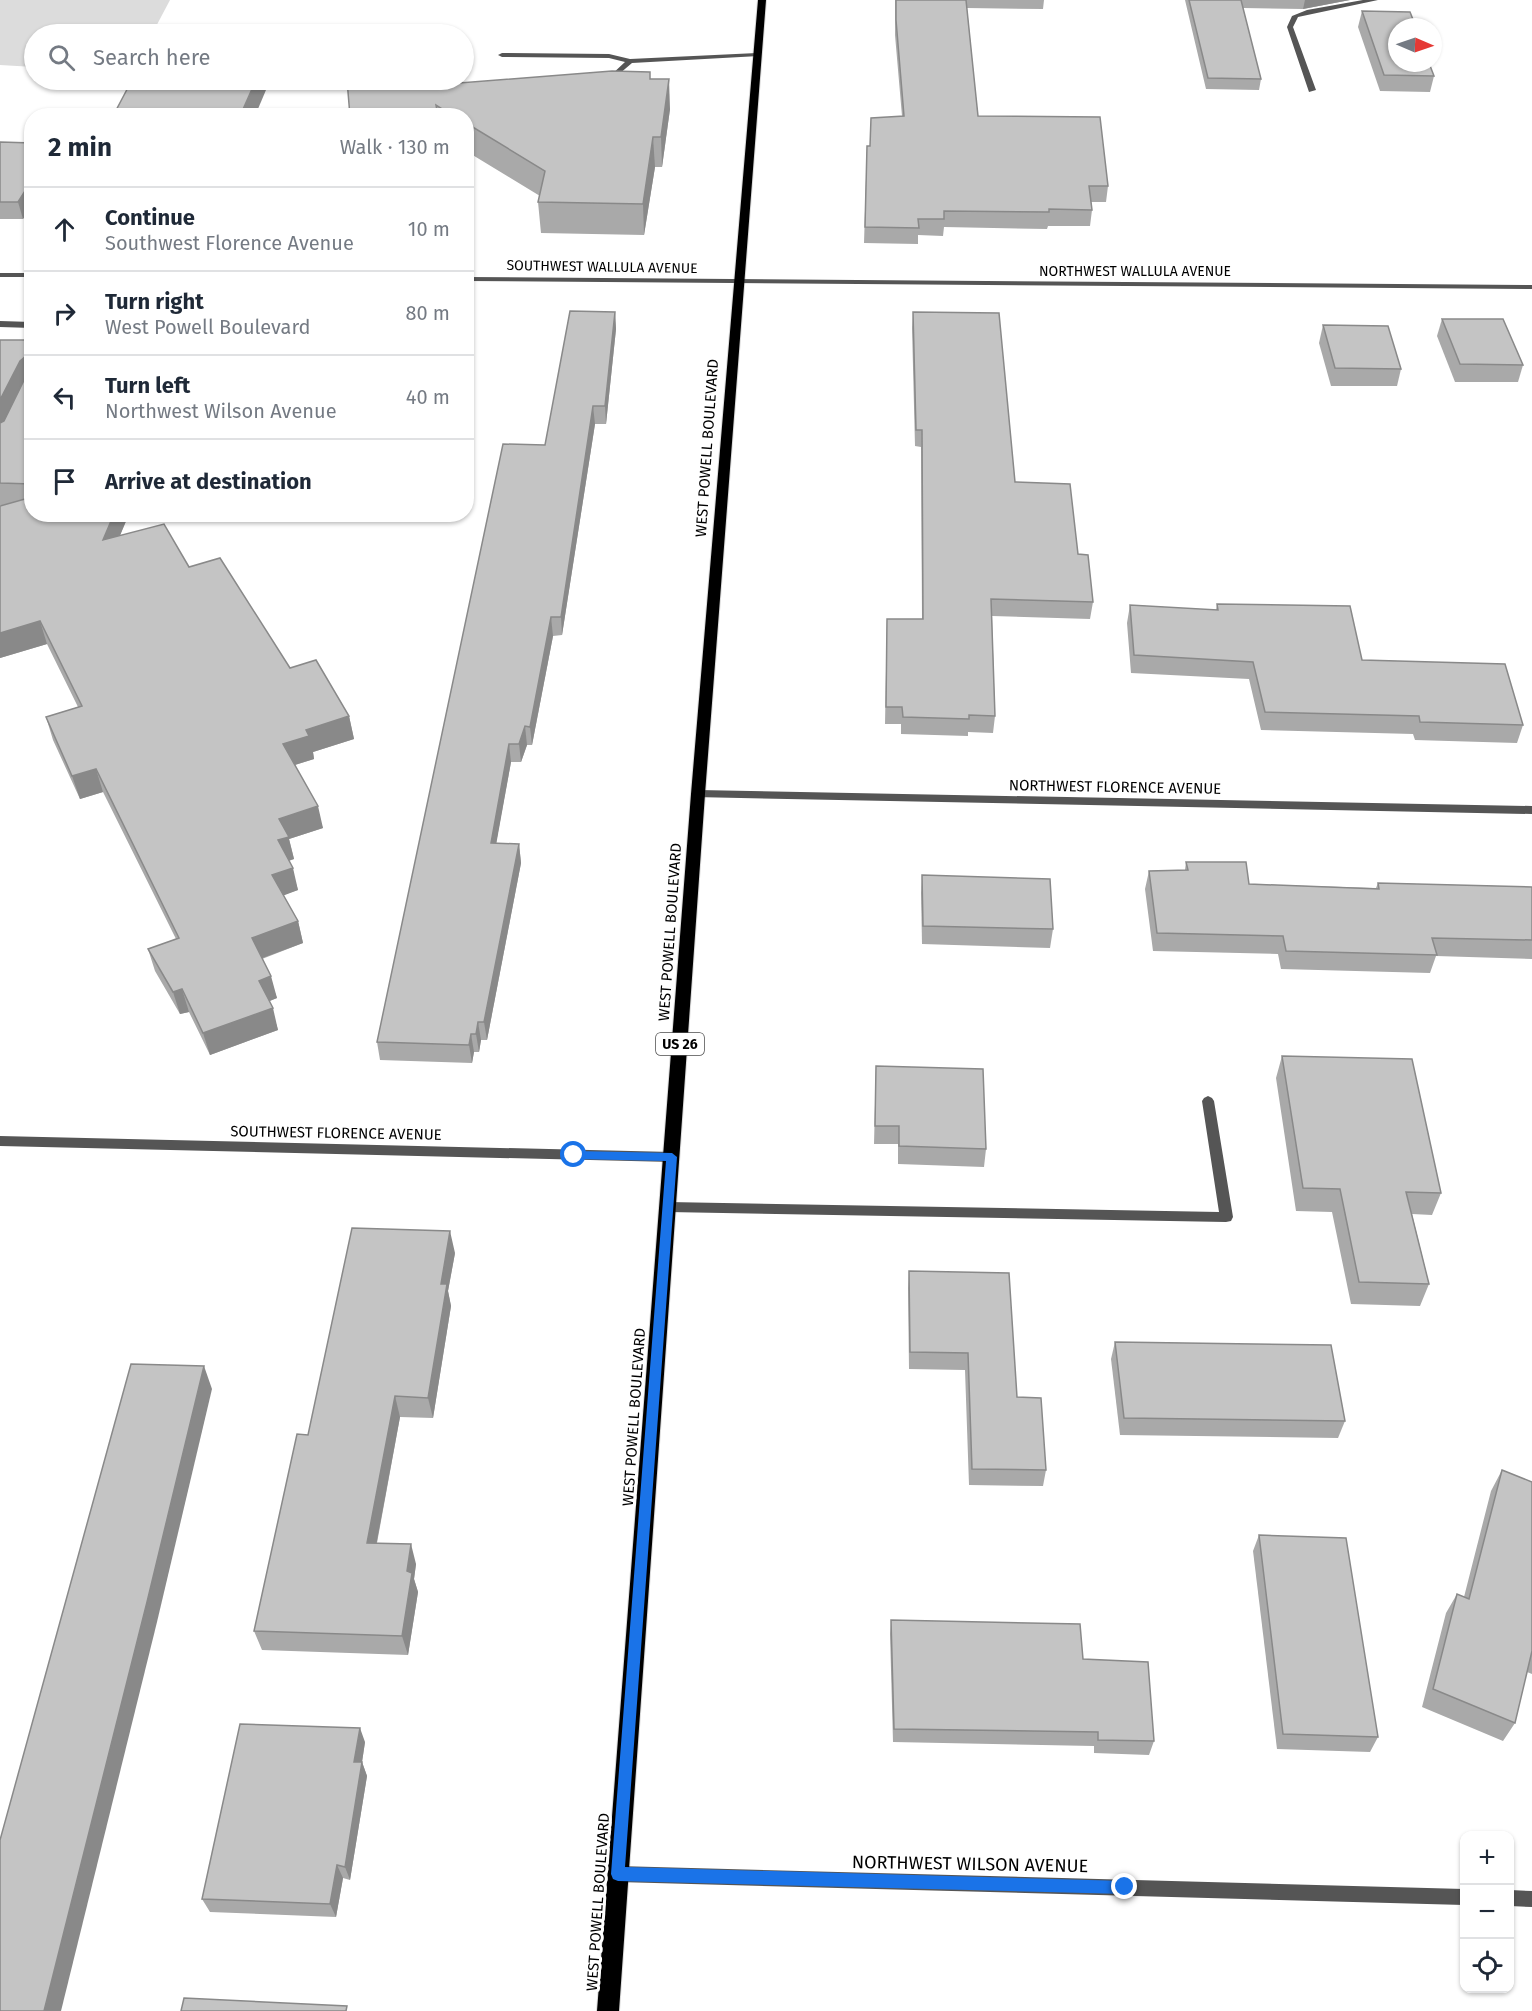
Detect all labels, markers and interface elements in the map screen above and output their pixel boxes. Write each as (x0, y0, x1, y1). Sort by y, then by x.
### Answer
north arrow (1388, 18, 1442, 72)
search box (24, 24, 474, 90)
icon: search (45, 41, 78, 74)
text: Search here (93, 44, 211, 71)
text: 2 min (48, 132, 112, 163)
text: Walk · 130 m (340, 135, 450, 159)
text: Continue (105, 204, 195, 231)
icon: ahead (48, 213, 81, 246)
text: 10 m (408, 217, 450, 241)
text: Southwest Florence Avenue (105, 231, 354, 255)
street label: SOUTHWEST WALLULA AVENUE (506, 257, 698, 277)
street label: NORTHWEST WALLULA AVENUE (1039, 263, 1231, 280)
text: Turn right (105, 288, 204, 315)
icon: right (48, 297, 81, 330)
text: 80 m (405, 301, 450, 325)
text: West Powell Boulevard (105, 315, 311, 339)
street label: WEST POWELL BOULEVARD (692, 358, 722, 538)
text: Turn left (105, 372, 190, 399)
icon: left (48, 381, 81, 414)
text: 40 m (406, 385, 450, 409)
text: Northwest Wilson Avenue (105, 399, 337, 423)
icon: arrive (48, 465, 81, 498)
text: Arrive at destination (105, 468, 312, 495)
street label: NORTHWEST FLORENCE AVENUE (1009, 776, 1221, 798)
street label: WEST POWELL BOULEVARD (655, 842, 685, 1022)
road number: US 26 (656, 1033, 704, 1055)
street label: SOUTHWEST FLORENCE AVENUE (230, 1122, 442, 1144)
route start (560, 1141, 586, 1167)
street label: WEST POWELL BOULEVARD (619, 1327, 649, 1507)
street label: WEST POWELL BOULEVARD (583, 1812, 613, 1992)
map controls (1460, 1831, 1514, 1993)
button: + (1460, 1831, 1514, 1885)
street label: NORTHWEST WILSON AVENUE (852, 1851, 1088, 1877)
route end (1111, 1873, 1137, 1899)
button: − (1460, 1885, 1514, 1939)
button: locate (1460, 1939, 1514, 1993)

